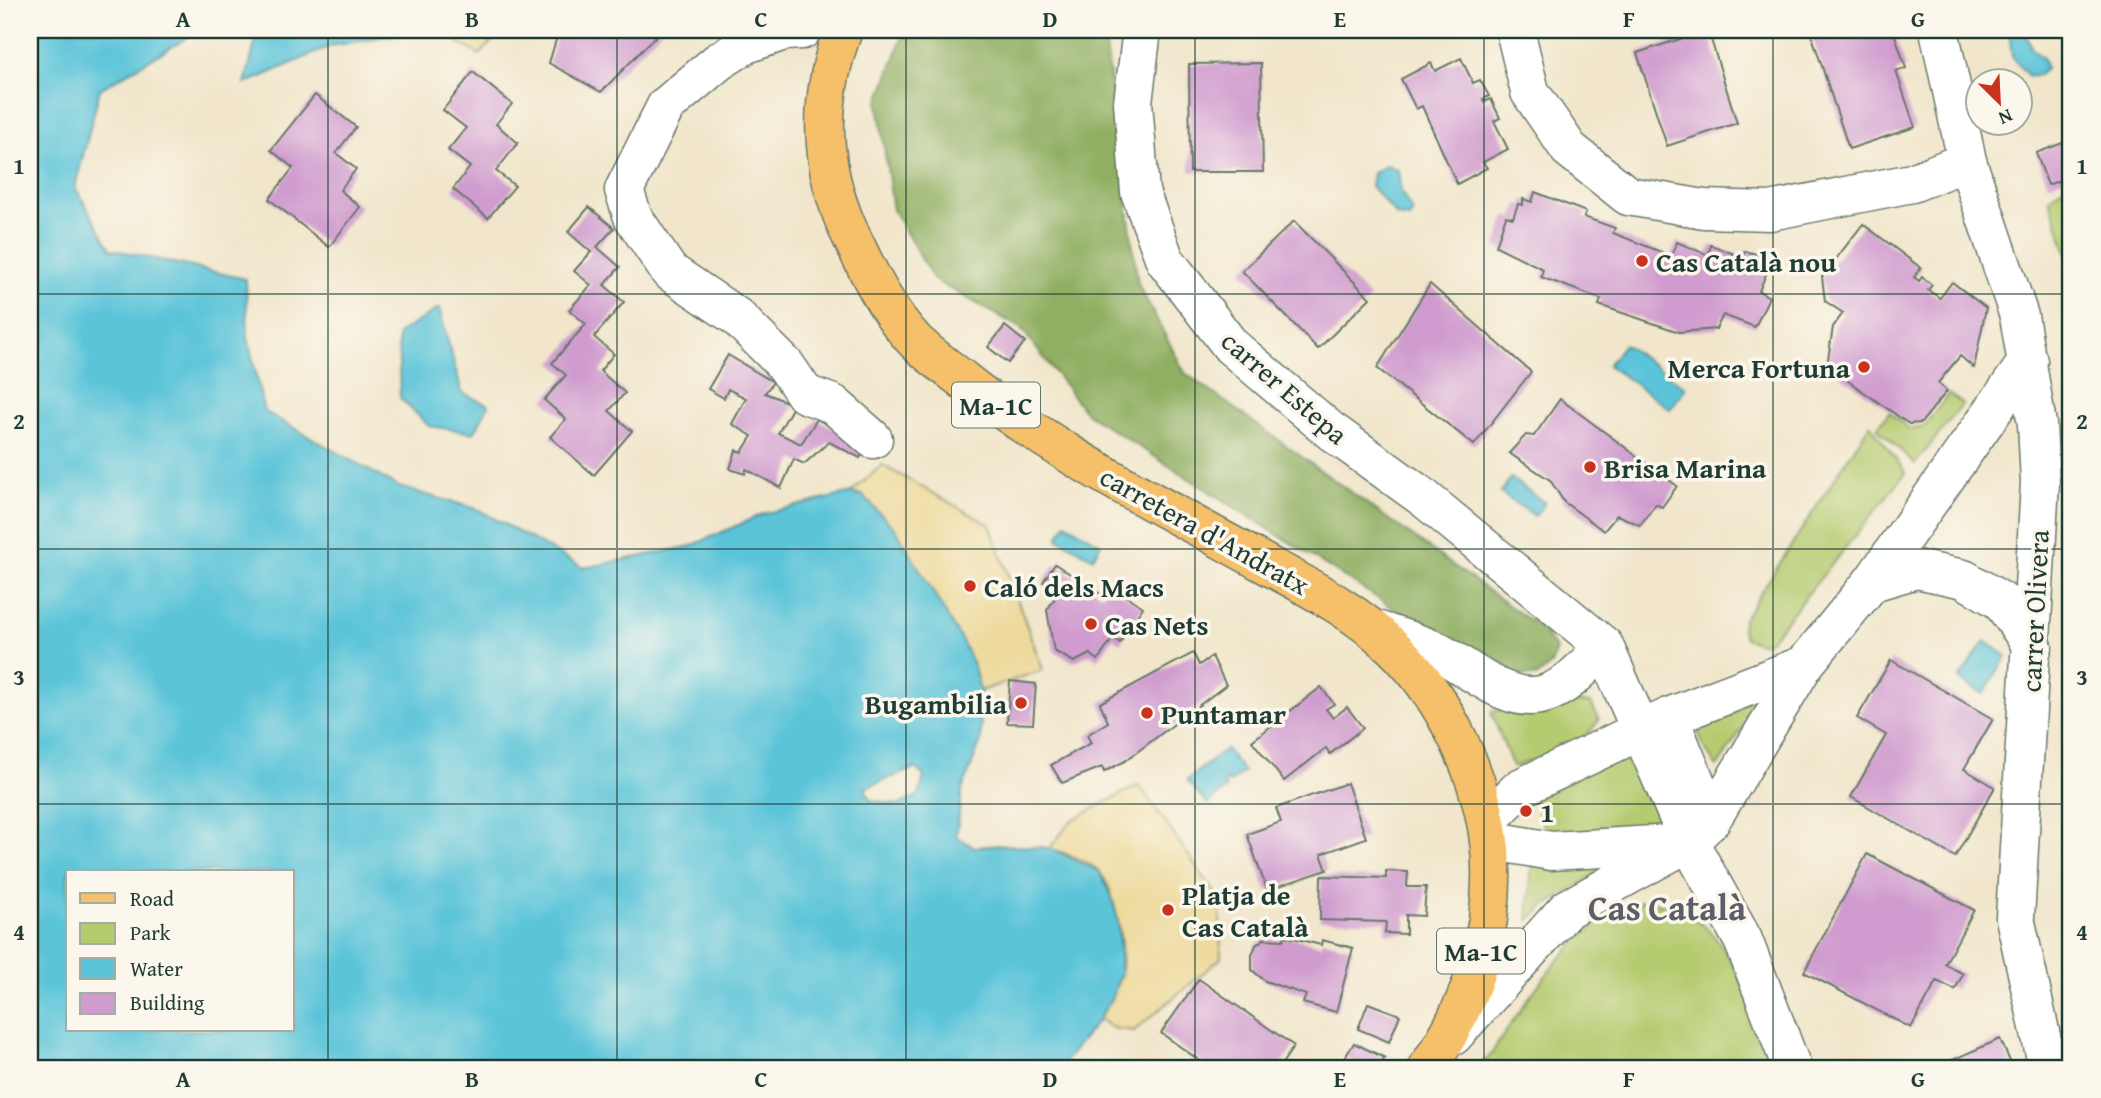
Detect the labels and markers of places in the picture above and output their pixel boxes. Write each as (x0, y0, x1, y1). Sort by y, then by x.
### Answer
place label: Cas Català nou (1656, 241, 1836, 282)
marker: Cas Català nou (1634, 253, 1650, 269)
place label: Merca Fortuna (1668, 347, 1851, 388)
marker: Merca Fortuna (1856, 359, 1872, 375)
place label: Brisa Marina (1604, 447, 1767, 488)
marker: Brisa Marina (1582, 459, 1598, 475)
place label: Caló dels Macs (984, 566, 1164, 607)
marker: Caló dels Macs (962, 578, 978, 594)
place label: Cas Nets (1105, 604, 1208, 645)
marker: Cas Nets (1083, 616, 1099, 632)
place label: Bugambilia (865, 683, 1008, 724)
place label: Puntamar (1161, 693, 1286, 734)
marker: Bugambilia (1013, 695, 1029, 711)
marker: Puntamar (1139, 705, 1155, 721)
place label: 1 (1540, 791, 1555, 832)
marker: 1 (1518, 803, 1534, 819)
place label: Platja de Cas Català (1182, 874, 1309, 947)
marker: Platja de Cas Català (1160, 902, 1176, 918)

